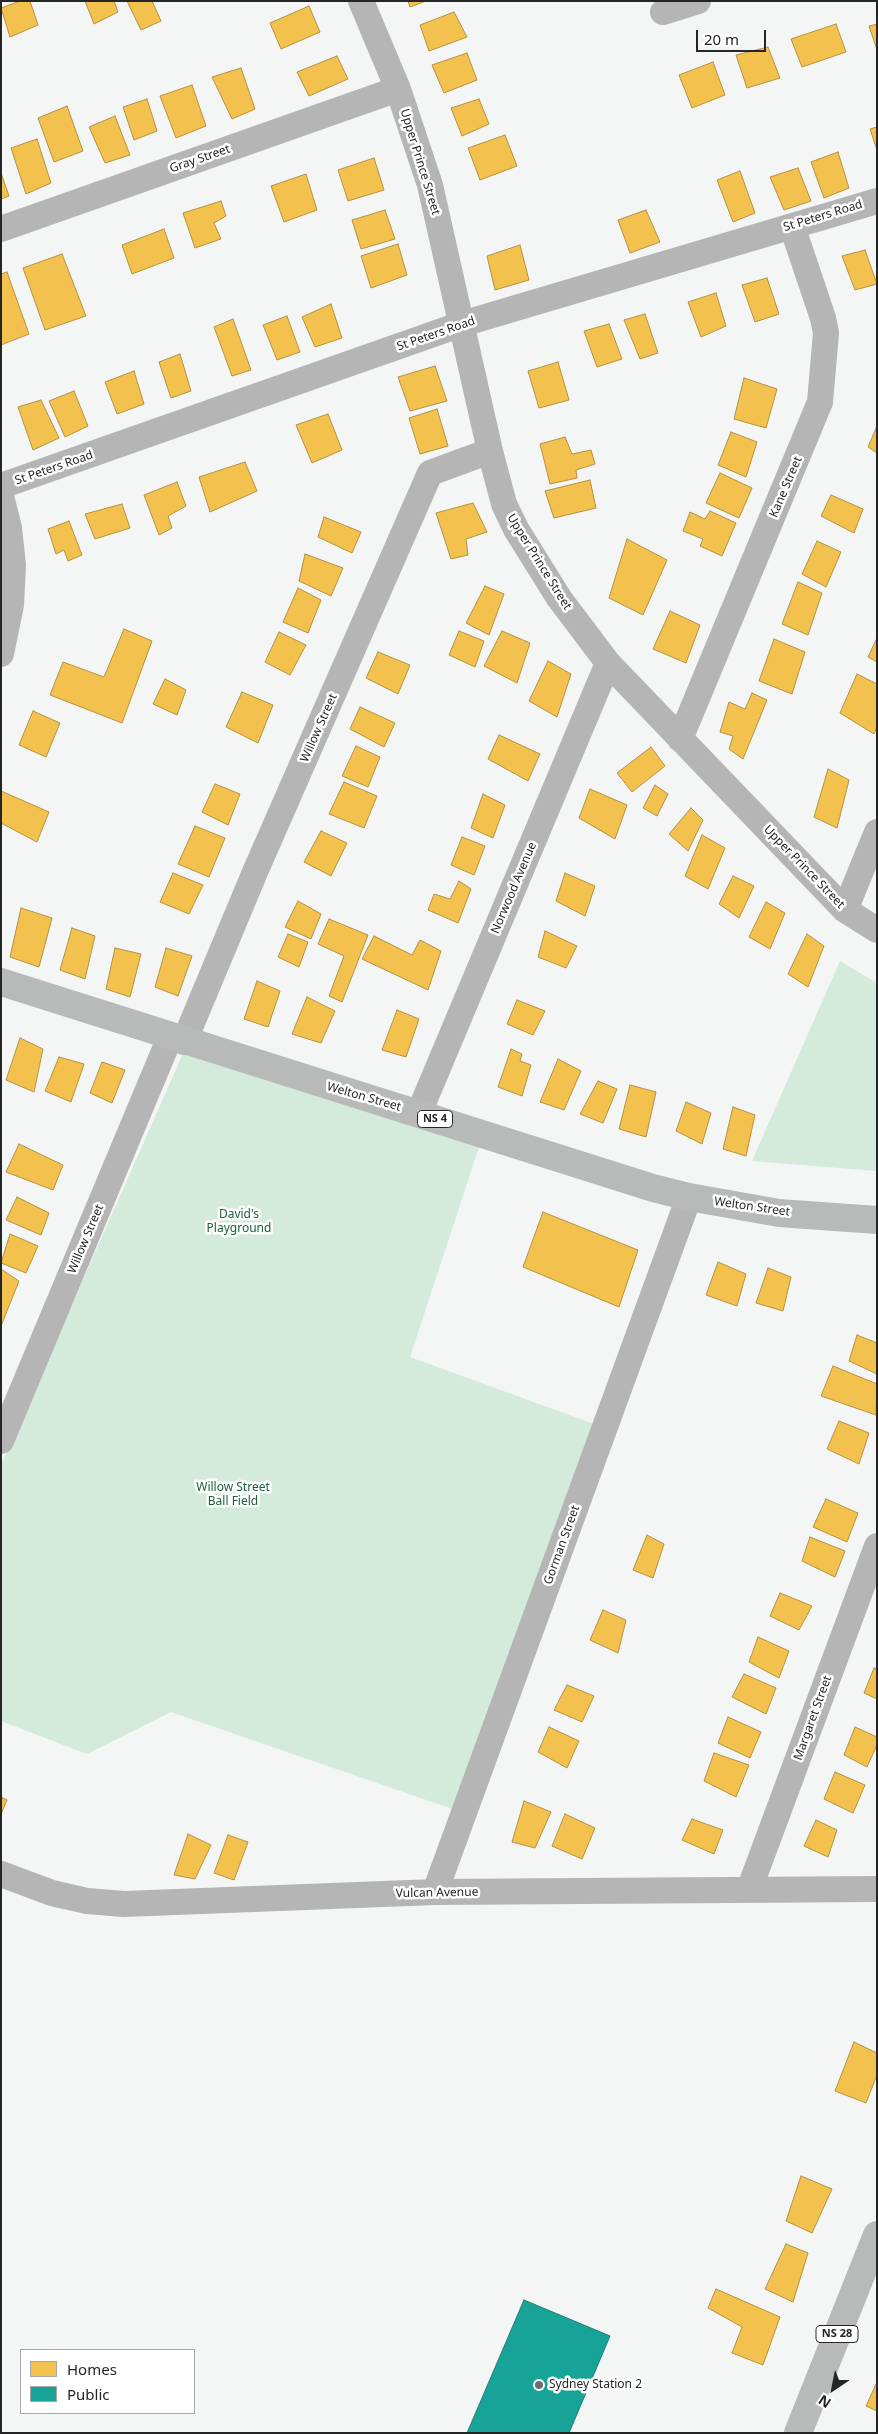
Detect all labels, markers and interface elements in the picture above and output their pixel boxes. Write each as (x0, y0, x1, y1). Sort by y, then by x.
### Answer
scale bar (698, 20, 768, 52)
text: 20 m (704, 29, 739, 49)
street label: Upper Prince Street (397, 107, 443, 217)
street label: Gray Street (168, 142, 232, 176)
street label: St Peters Road (782, 197, 864, 235)
street label: St Peters Road (395, 314, 477, 354)
street label: St Peters Road (13, 448, 95, 488)
street label: Kane Street (767, 454, 805, 520)
street label: Upper Prince Street (504, 511, 574, 613)
street label: Willow Street (297, 691, 341, 765)
street label: Upper Prince Street (761, 822, 847, 912)
street label: Norwood Avenue (488, 840, 540, 936)
street label: Welton Street (325, 1080, 403, 1114)
road number: NS 4 (418, 1110, 452, 1128)
street label: Welton Street (713, 1195, 791, 1219)
street label: Willow Street (65, 1202, 107, 1276)
park label: David's Playground (207, 1208, 271, 1236)
park label: Willow Street Ball Field (196, 1481, 270, 1509)
street label: Gorman Street (541, 1504, 583, 1586)
street label: Margaret Street (791, 1674, 835, 1762)
street label: Vulcan Avenue (396, 1885, 478, 1901)
road number: NS 28 (816, 2326, 858, 2342)
legend (20, 2349, 195, 2414)
text: Homes (67, 2359, 117, 2379)
north arrow (808, 2364, 858, 2414)
place label: Sydney Station 2 (549, 2378, 642, 2392)
marker: Sydney Station 2 (533, 2379, 545, 2391)
text: Public (67, 2384, 110, 2404)
text: N (814, 2391, 834, 2413)

